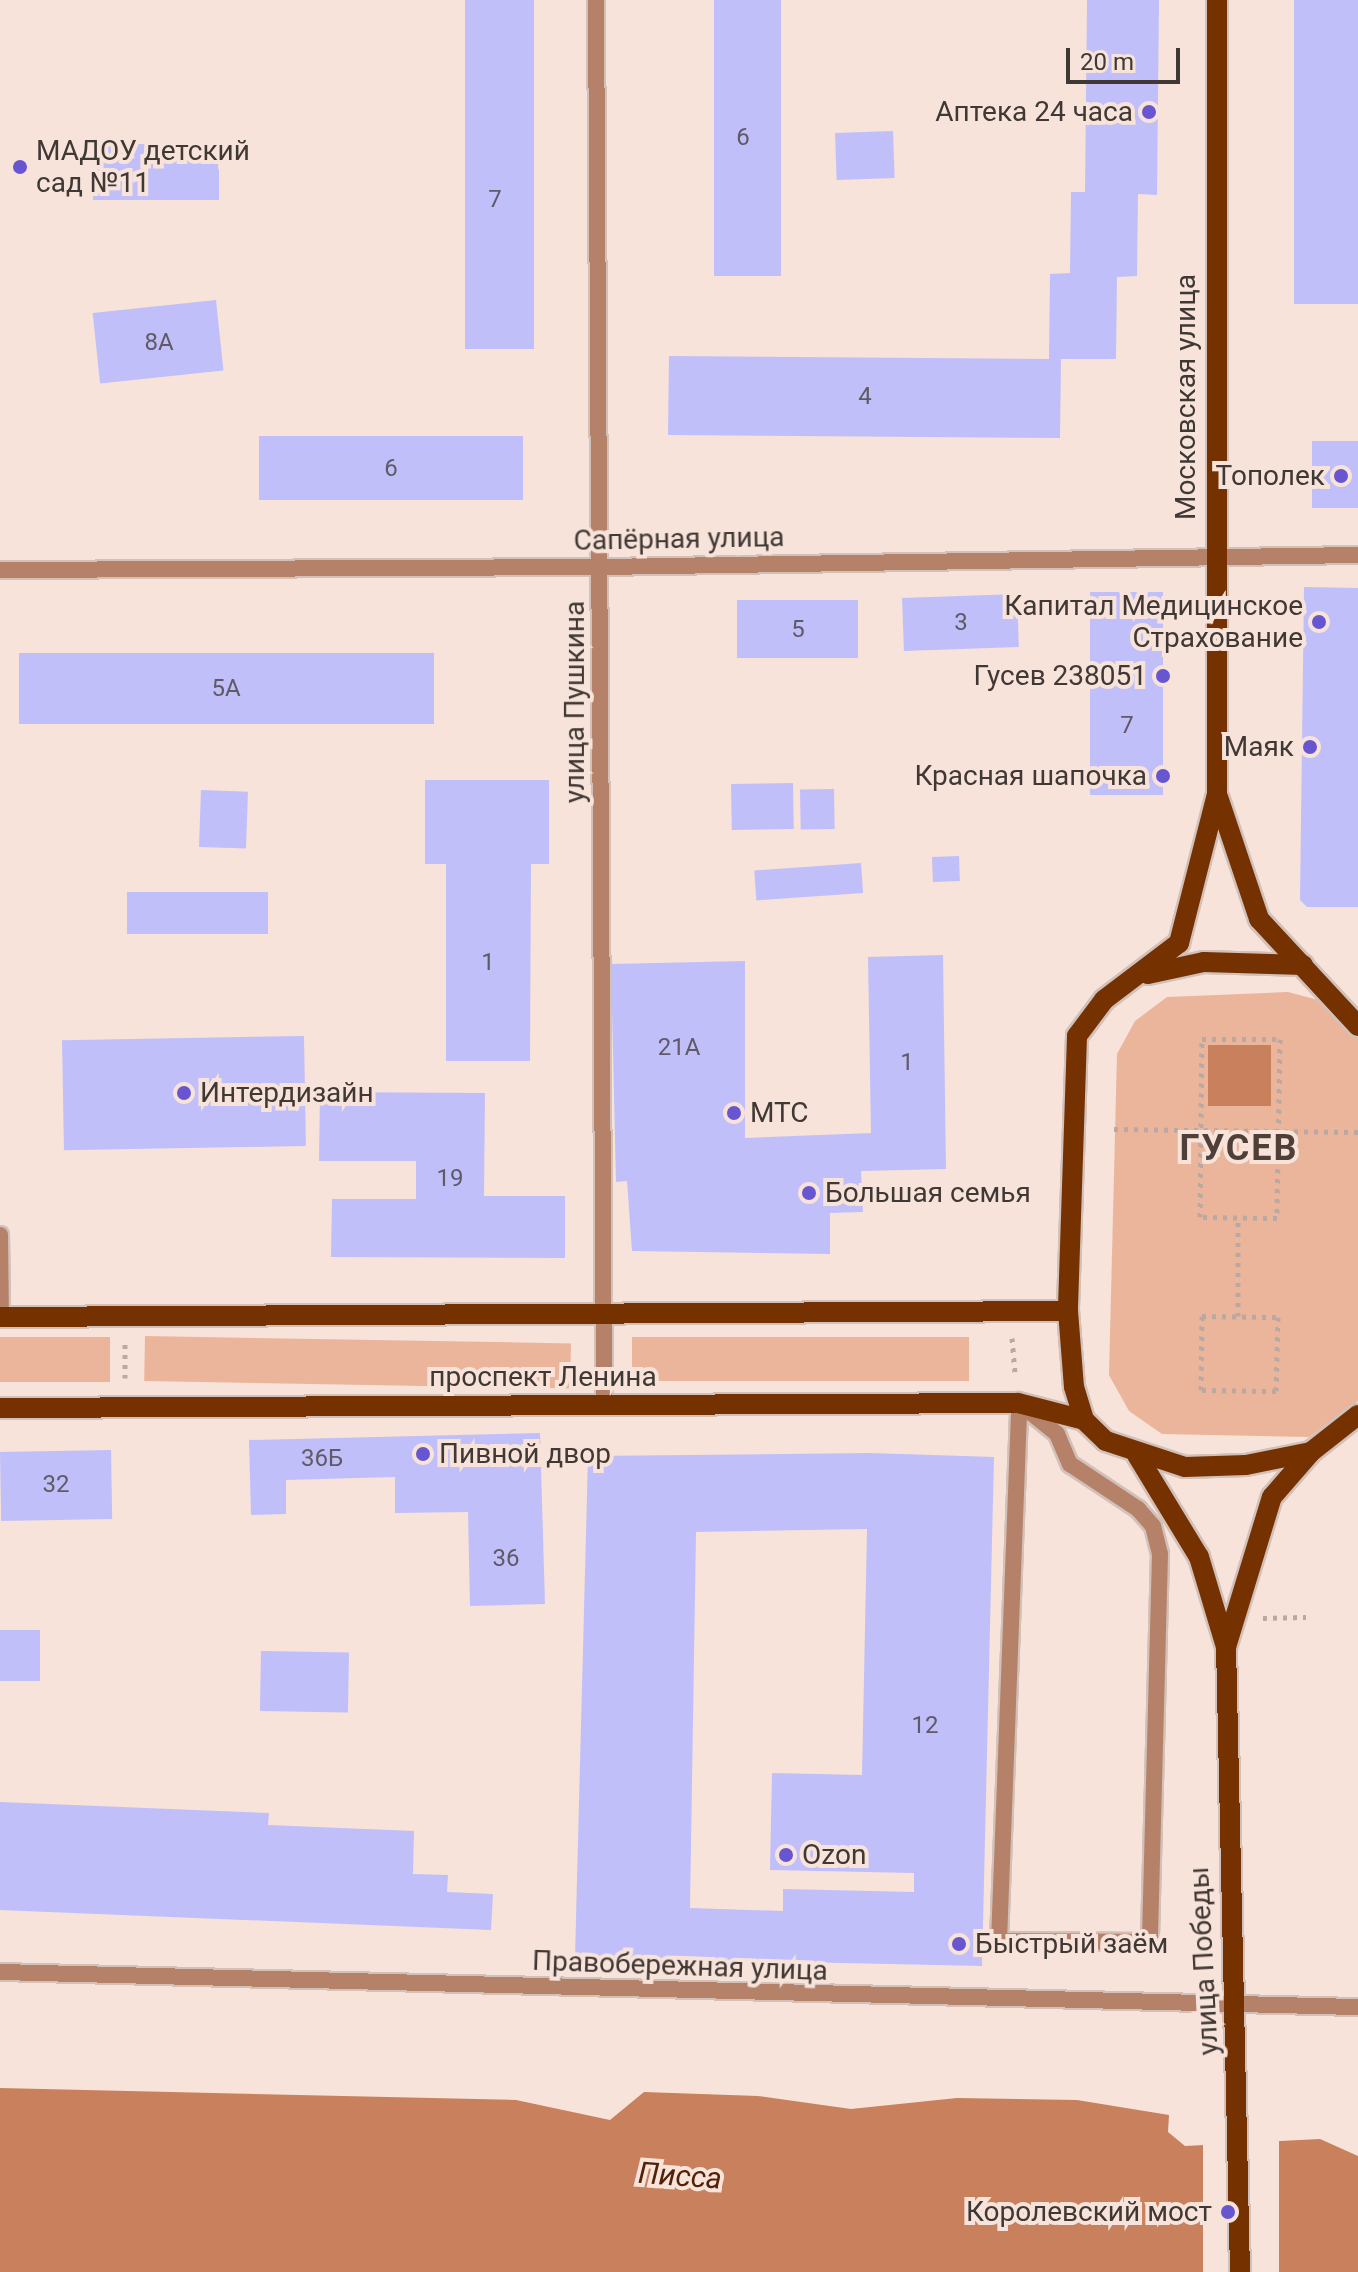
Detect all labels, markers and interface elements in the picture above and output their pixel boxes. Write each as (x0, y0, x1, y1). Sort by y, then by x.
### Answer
scale bar (1070, 32, 1184, 82)
text: 20 m (1080, 48, 1134, 76)
place label: Аптека 24 часа (935, 95, 1133, 129)
marker: Аптека 24 часа (1140, 103, 1158, 121)
house number: 6 (736, 124, 750, 152)
place label: МАДОУ детский сад №11 (36, 134, 250, 200)
marker: МАДОУ детский сад №11 (11, 158, 29, 176)
house number: 7 (488, 186, 502, 214)
street label: Московская улица (1169, 274, 1203, 520)
house number: 8А (144, 329, 174, 357)
house number: 4 (858, 383, 872, 411)
house number: 6 (384, 455, 398, 483)
place label: Тополек (1216, 459, 1325, 493)
marker: Тополек (1332, 467, 1350, 485)
street label: Сапёрная улица (573, 520, 785, 558)
place label: Капитал Медицинское Страхование (1004, 589, 1303, 655)
street label: улица Пушкина (558, 601, 592, 803)
house number: 3 (954, 609, 968, 637)
marker: Капитал Медицинское Страхование (1310, 613, 1328, 631)
house number: 5 (791, 616, 805, 644)
place label: Гусев 238051 (973, 659, 1147, 693)
marker: Гусев 238051 (1154, 667, 1172, 685)
house number: 5А (211, 675, 241, 703)
house number: 7 (1120, 712, 1134, 740)
place label: Маяк (1224, 730, 1294, 764)
marker: Маяк (1301, 738, 1319, 756)
place label: Красная шапочка (914, 759, 1147, 793)
marker: Красная шапочка (1154, 767, 1172, 785)
house number: 1 (481, 949, 495, 977)
house number: 21А (658, 1034, 700, 1062)
house number: 1 (900, 1049, 914, 1077)
place label: Интердизайн (200, 1076, 374, 1110)
marker: Интердизайн (175, 1084, 193, 1102)
place label: МТС (750, 1096, 809, 1130)
marker: МТС (725, 1104, 743, 1122)
district label: ГУСЕВ (1179, 1127, 1299, 1171)
house number: 19 (437, 1165, 463, 1193)
place label: Большая семья (825, 1176, 1031, 1210)
marker: Большая семья (800, 1184, 818, 1202)
street label: проспект Ленина (429, 1360, 657, 1394)
place label: Пивной двор (439, 1437, 611, 1471)
house number: 36Б (301, 1445, 343, 1473)
marker: Пивной двор (414, 1445, 432, 1463)
house number: 32 (43, 1471, 69, 1499)
house number: 36 (493, 1545, 519, 1573)
house number: 12 (912, 1712, 938, 1740)
place label: Ozon (802, 1838, 866, 1872)
marker: Ozon (777, 1846, 795, 1864)
street label: улица Победы (1182, 1866, 1226, 2056)
place label: Быстрый заём (975, 1927, 1168, 1961)
marker: Быстрый заём (950, 1935, 968, 1953)
street label: Правобережная улица (532, 1944, 828, 1988)
water label: Писса (637, 2155, 723, 2197)
place label: Королевский мост (966, 2195, 1212, 2229)
marker: Королевский мост (1219, 2203, 1237, 2221)

